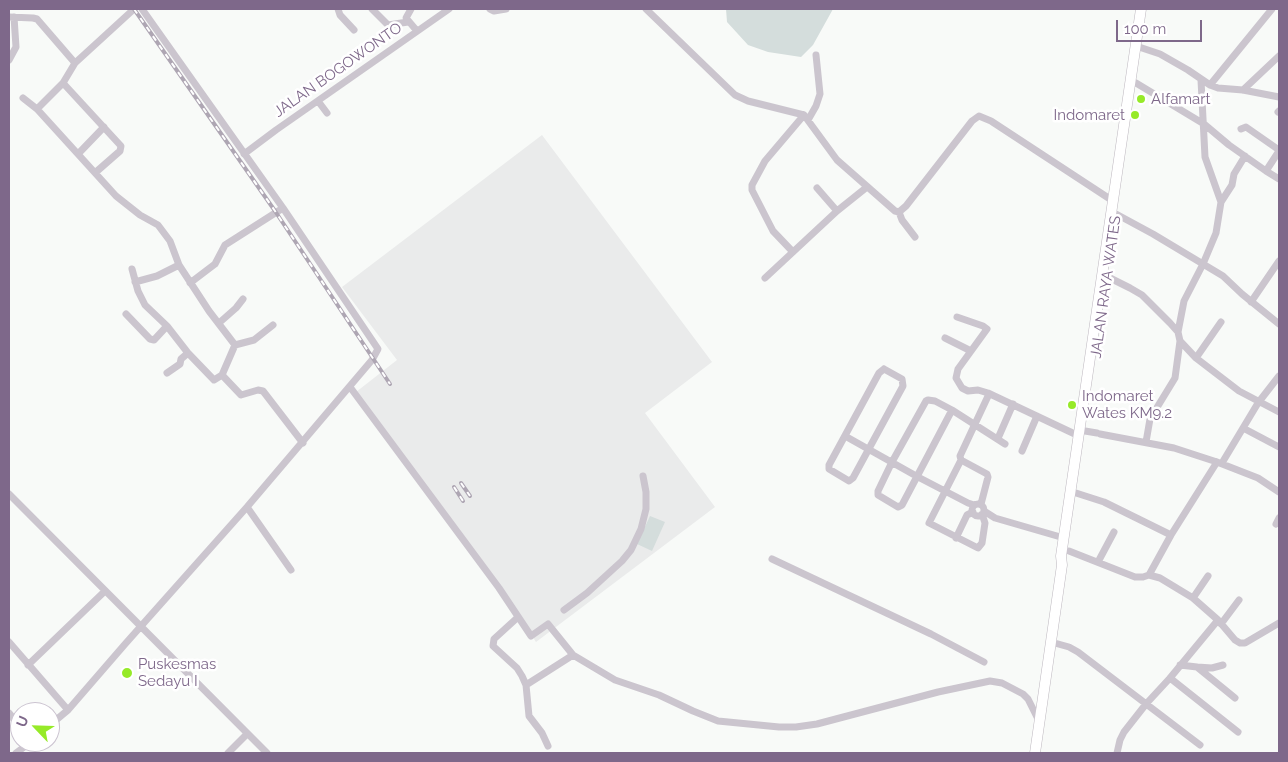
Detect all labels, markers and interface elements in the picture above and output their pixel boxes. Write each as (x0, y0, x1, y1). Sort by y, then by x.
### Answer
scale bar (1118, 10, 1204, 42)
street label: JALAN BOGOWONTO (270, 19, 406, 121)
text: 100 m (1124, 20, 1166, 38)
place label: Alfamart (1151, 90, 1211, 108)
marker: Alfamart (1135, 93, 1147, 105)
place label: Indomaret (1054, 106, 1125, 124)
marker: Indomaret (1129, 109, 1141, 121)
street label: JALAN RAYA WATES (1087, 215, 1125, 359)
place label: Indomaret Wates KM9.2 (1082, 387, 1172, 422)
marker: Indomaret Wates KM9.2 (1066, 399, 1078, 411)
place label: Puskesmas Sedayu I (138, 655, 216, 690)
marker: Puskesmas Sedayu I (120, 666, 134, 680)
north arrow (10, 702, 60, 752)
text: U (13, 713, 32, 729)

